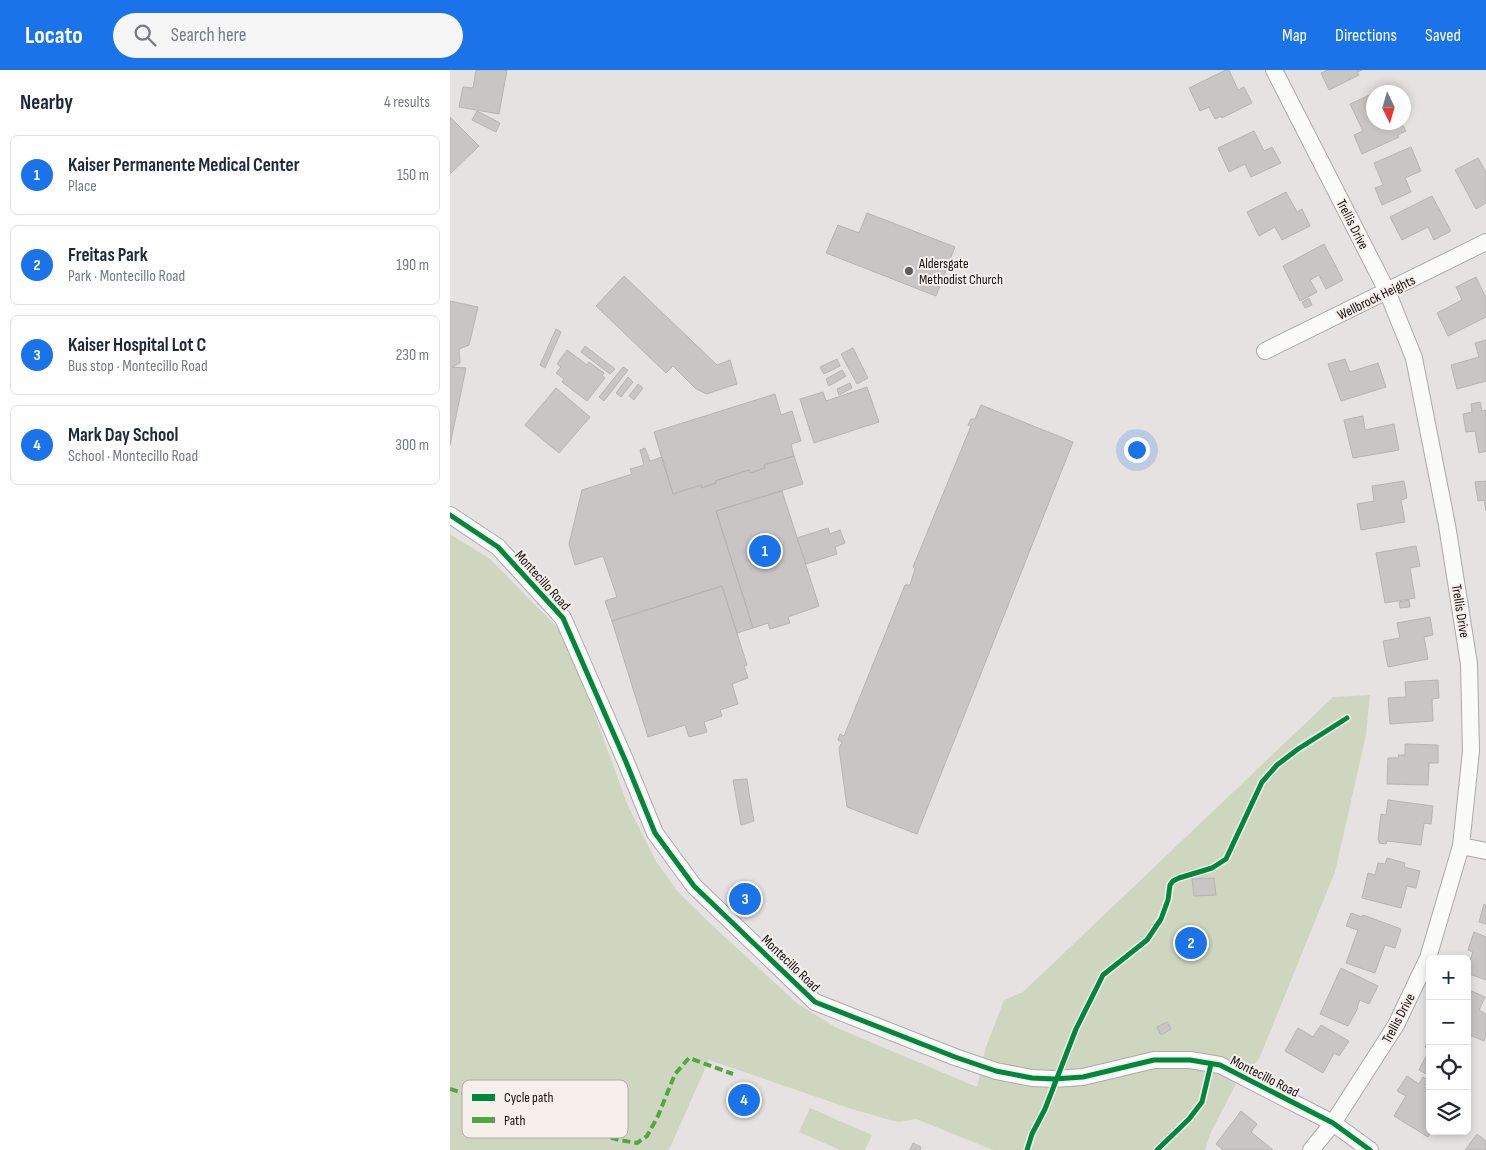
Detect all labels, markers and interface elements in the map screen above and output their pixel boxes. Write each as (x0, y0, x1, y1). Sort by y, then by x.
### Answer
search box (113, 13, 463, 58)
text: Locato (25, 21, 83, 50)
icon: search (131, 21, 159, 49)
text: Search here (171, 24, 246, 47)
text: Map (1282, 25, 1307, 46)
text: Directions (1335, 25, 1397, 46)
text: Saved (1425, 25, 1461, 46)
north arrow (1366, 85, 1411, 130)
text: Nearby (20, 90, 73, 115)
text: 4 results (384, 93, 430, 112)
text: Kaiser Permanente Medical Center (68, 154, 300, 177)
text: 1 (34, 166, 40, 185)
text: 150 m (397, 166, 429, 185)
text: Place (68, 177, 97, 196)
street label: Trellis Drive (1333, 196, 1372, 252)
text: Freitas Park (68, 244, 148, 267)
place label: Aldersgate Methodist Church (918, 255, 1003, 288)
text: 2 (33, 256, 41, 275)
text: 190 m (396, 256, 429, 275)
marker: Aldersgate Methodist Church (903, 265, 915, 277)
text: Park · Montecillo Road (68, 267, 185, 286)
street label: Wellbrock Heights (1335, 271, 1418, 324)
text: Kaiser Hospital Lot C (68, 334, 206, 357)
text: 3 (33, 346, 41, 365)
text: 230 m (396, 346, 429, 365)
text: Bus stop · Montecillo Road (68, 357, 208, 376)
text: Mark Day School (68, 424, 178, 447)
text: 4 (33, 436, 41, 455)
text: 300 m (395, 436, 429, 455)
your location (1124, 437, 1150, 463)
text: School · Montecillo Road (68, 447, 198, 466)
pin: 1 (749, 532, 781, 570)
street label: Montecillo Road (511, 547, 574, 614)
street label: Trellis Drive (1448, 583, 1473, 639)
pin: 3 (729, 880, 761, 918)
pin: 2 (1175, 924, 1207, 962)
street label: Montecillo Road (758, 931, 824, 996)
map controls (1426, 955, 1471, 1135)
button: + (1426, 955, 1471, 1000)
street label: Trellis Drive (1378, 990, 1419, 1046)
button: − (1426, 1000, 1471, 1045)
button: locate (1426, 1045, 1471, 1090)
street label: Montecillo Road (1228, 1052, 1302, 1101)
legend (462, 1080, 628, 1138)
pin: 4 (728, 1081, 760, 1119)
text: Cycle path (504, 1089, 554, 1106)
button: layers (1426, 1090, 1471, 1135)
text: Path (504, 1112, 525, 1129)

